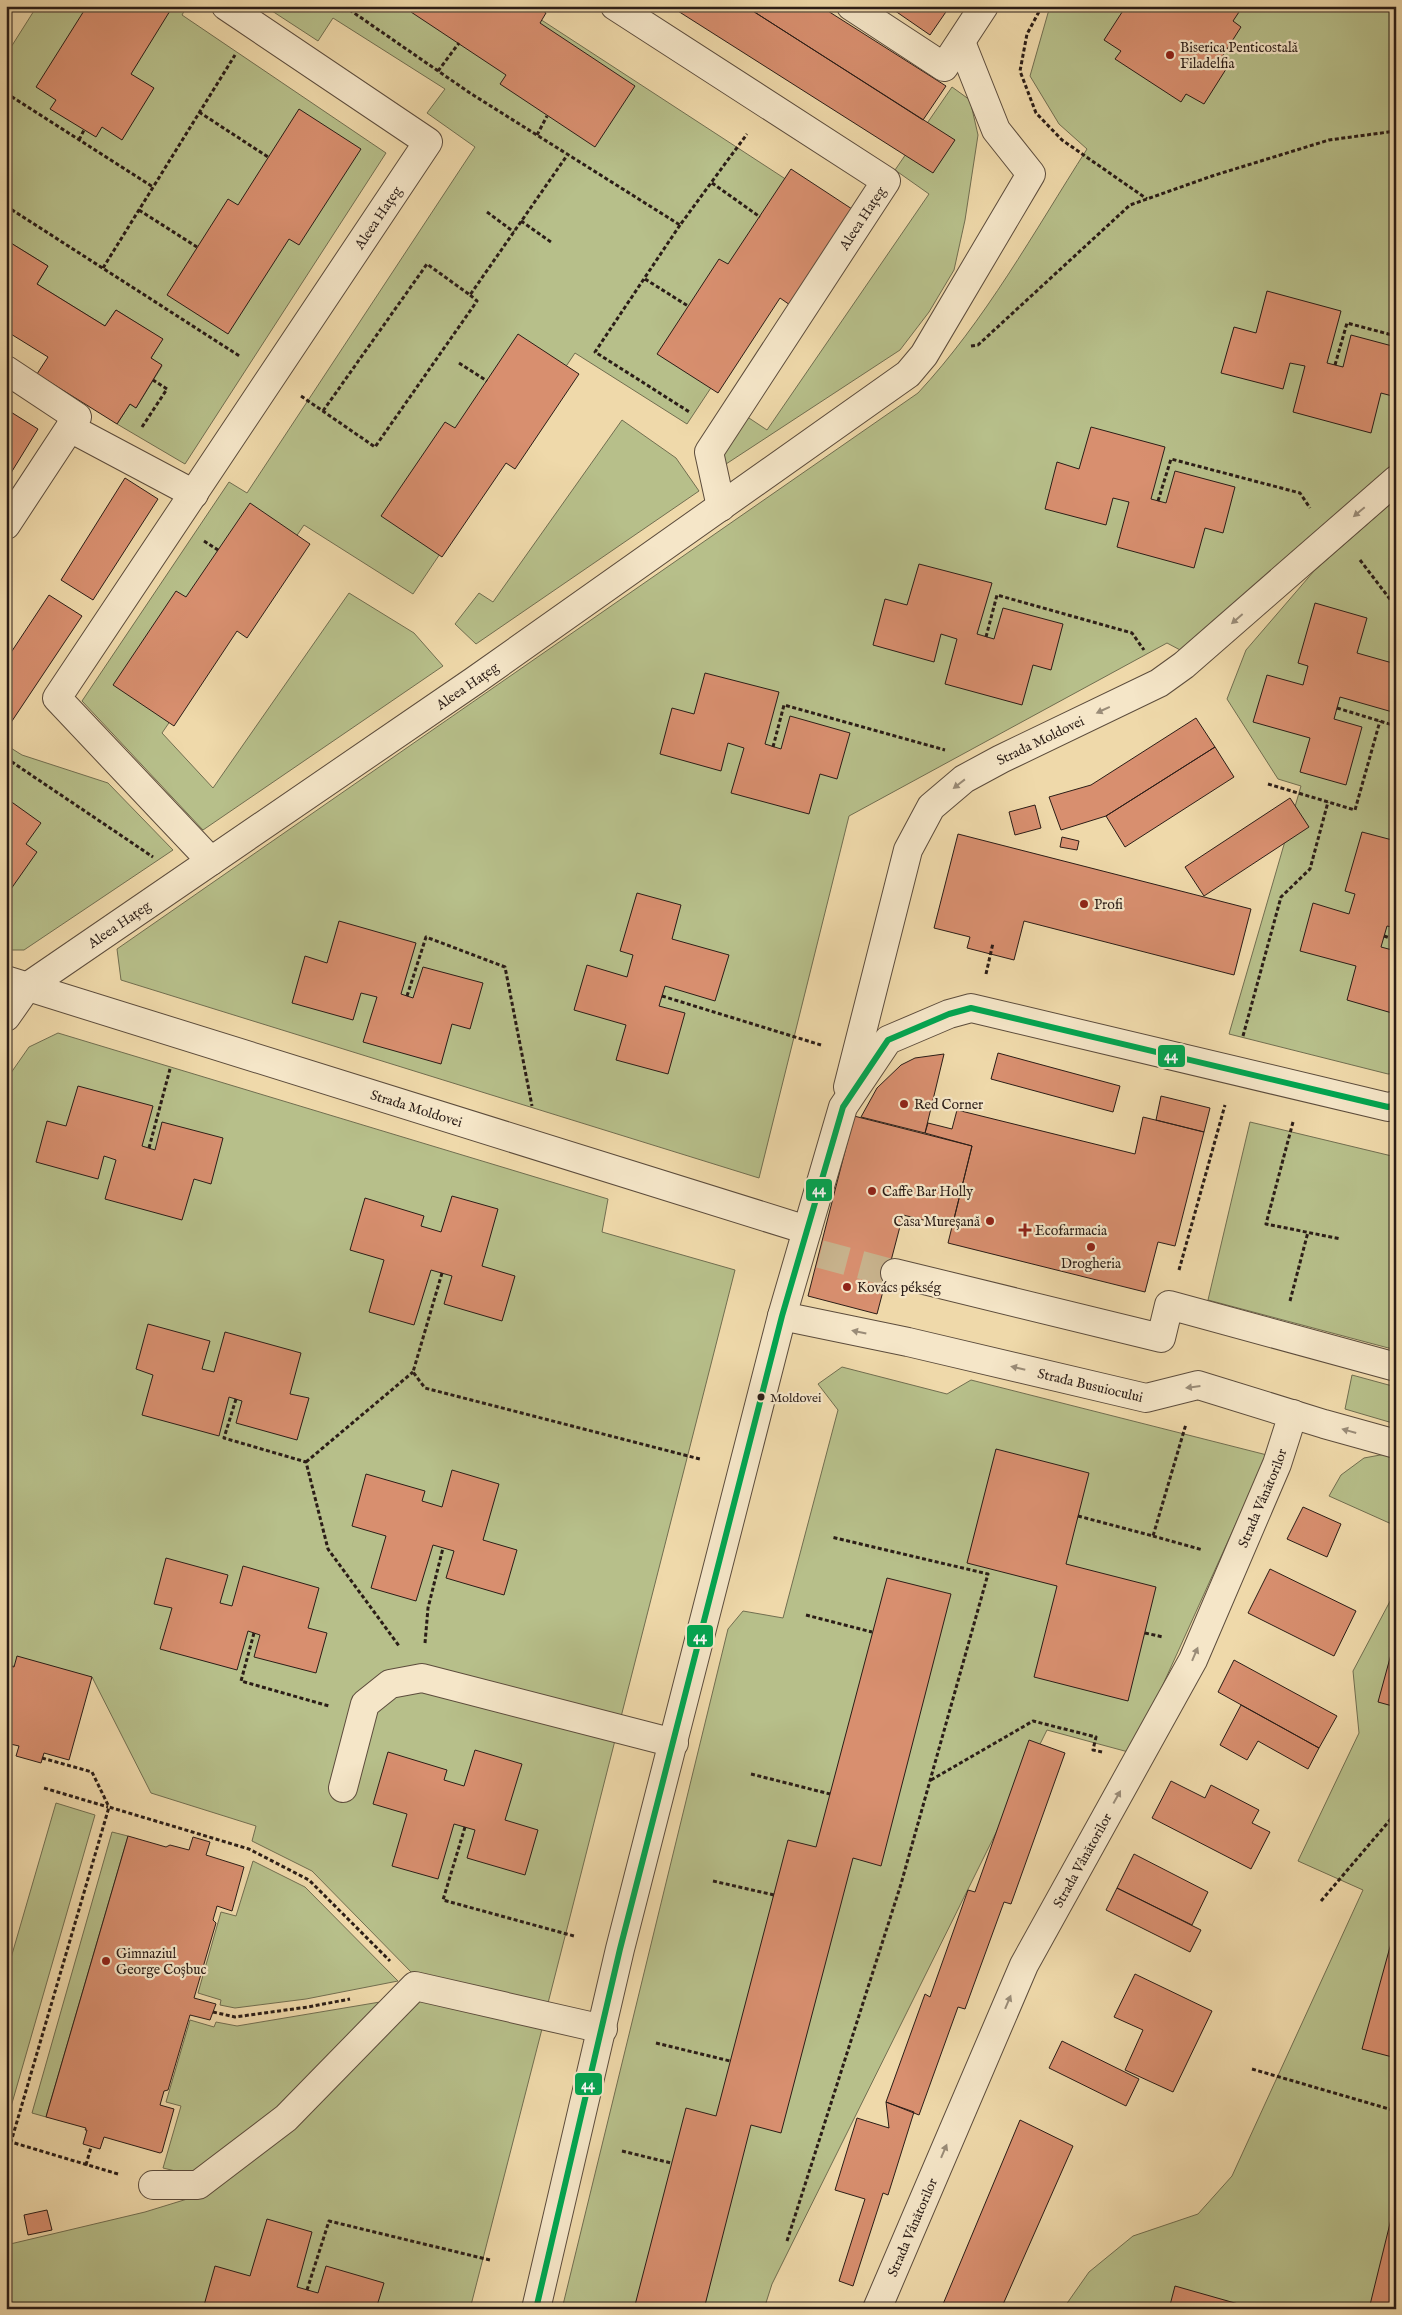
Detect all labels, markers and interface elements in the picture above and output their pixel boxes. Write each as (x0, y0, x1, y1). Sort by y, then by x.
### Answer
place label: Biserica Penticostală Filadelfia (1180, 39, 1299, 73)
marker: Biserica Penticostală Filadelfia (1164, 49, 1176, 61)
street label: Aleea Hațeg (350, 183, 406, 254)
street label: Aleea Hațeg (835, 183, 890, 255)
one-way arrow (1353, 506, 1365, 518)
one-way arrow (1231, 613, 1243, 625)
street label: Aleea Hațeg (432, 658, 503, 715)
one-way arrow (1096, 706, 1110, 714)
street label: Strada Moldovei (993, 712, 1088, 770)
one-way arrow (952, 779, 966, 789)
place label: Profi (1094, 896, 1123, 914)
street label: Aleea Hațeg (84, 897, 155, 953)
marker: Profi (1078, 898, 1090, 910)
line badge: 44 (1157, 1044, 1186, 1068)
text: 44 (1164, 1047, 1179, 1065)
street label: Strada Moldovei (368, 1086, 465, 1132)
place label: Red Corner (914, 1096, 983, 1114)
marker: Red Corner (898, 1098, 910, 1110)
line badge: 44 (805, 1178, 833, 1202)
text: 44 (812, 1181, 827, 1199)
place label: Caffe Bar Holly (882, 1183, 973, 1201)
marker: Caffe Bar Holly (866, 1185, 878, 1197)
place label: Casa Mureșană (894, 1213, 981, 1231)
marker: Casa Mureșană (984, 1215, 996, 1227)
place label: Ecofarmacia (1035, 1222, 1108, 1240)
marker: Ecofarmacia (1019, 1224, 1031, 1236)
marker: Drogheria (1085, 1241, 1097, 1253)
place label: Drogheria (1061, 1255, 1122, 1273)
place label: Kovács pékség (857, 1279, 942, 1297)
marker: Kovács pékség (841, 1281, 853, 1293)
one-way arrow (852, 1328, 867, 1336)
one-way arrow (1011, 1364, 1026, 1372)
street label: Strada Busuiocului (1036, 1365, 1145, 1407)
one-way arrow (1185, 1383, 1201, 1391)
place label: Moldovei (770, 1390, 822, 1407)
marker: Moldovei (756, 1392, 766, 1402)
one-way arrow (1341, 1426, 1356, 1434)
street label: Strada Vânătorilor (1234, 1446, 1291, 1551)
line badge: 44 (686, 1624, 714, 1648)
text: 44 (693, 1628, 708, 1646)
one-way arrow (1192, 1647, 1200, 1662)
one-way arrow (1113, 1790, 1121, 1804)
street label: Strada Vânătorilor (1049, 1810, 1117, 1911)
place label: Gimnaziul George Coșbuc (116, 1945, 206, 1979)
marker: Gimnaziul George Coșbuc (100, 1955, 112, 1967)
one-way arrow (1004, 1995, 1012, 2009)
line badge: 44 (574, 2072, 603, 2096)
text: 44 (581, 2076, 596, 2094)
one-way arrow (940, 2144, 948, 2158)
street label: Strada Vânătorilor (884, 2175, 942, 2280)

